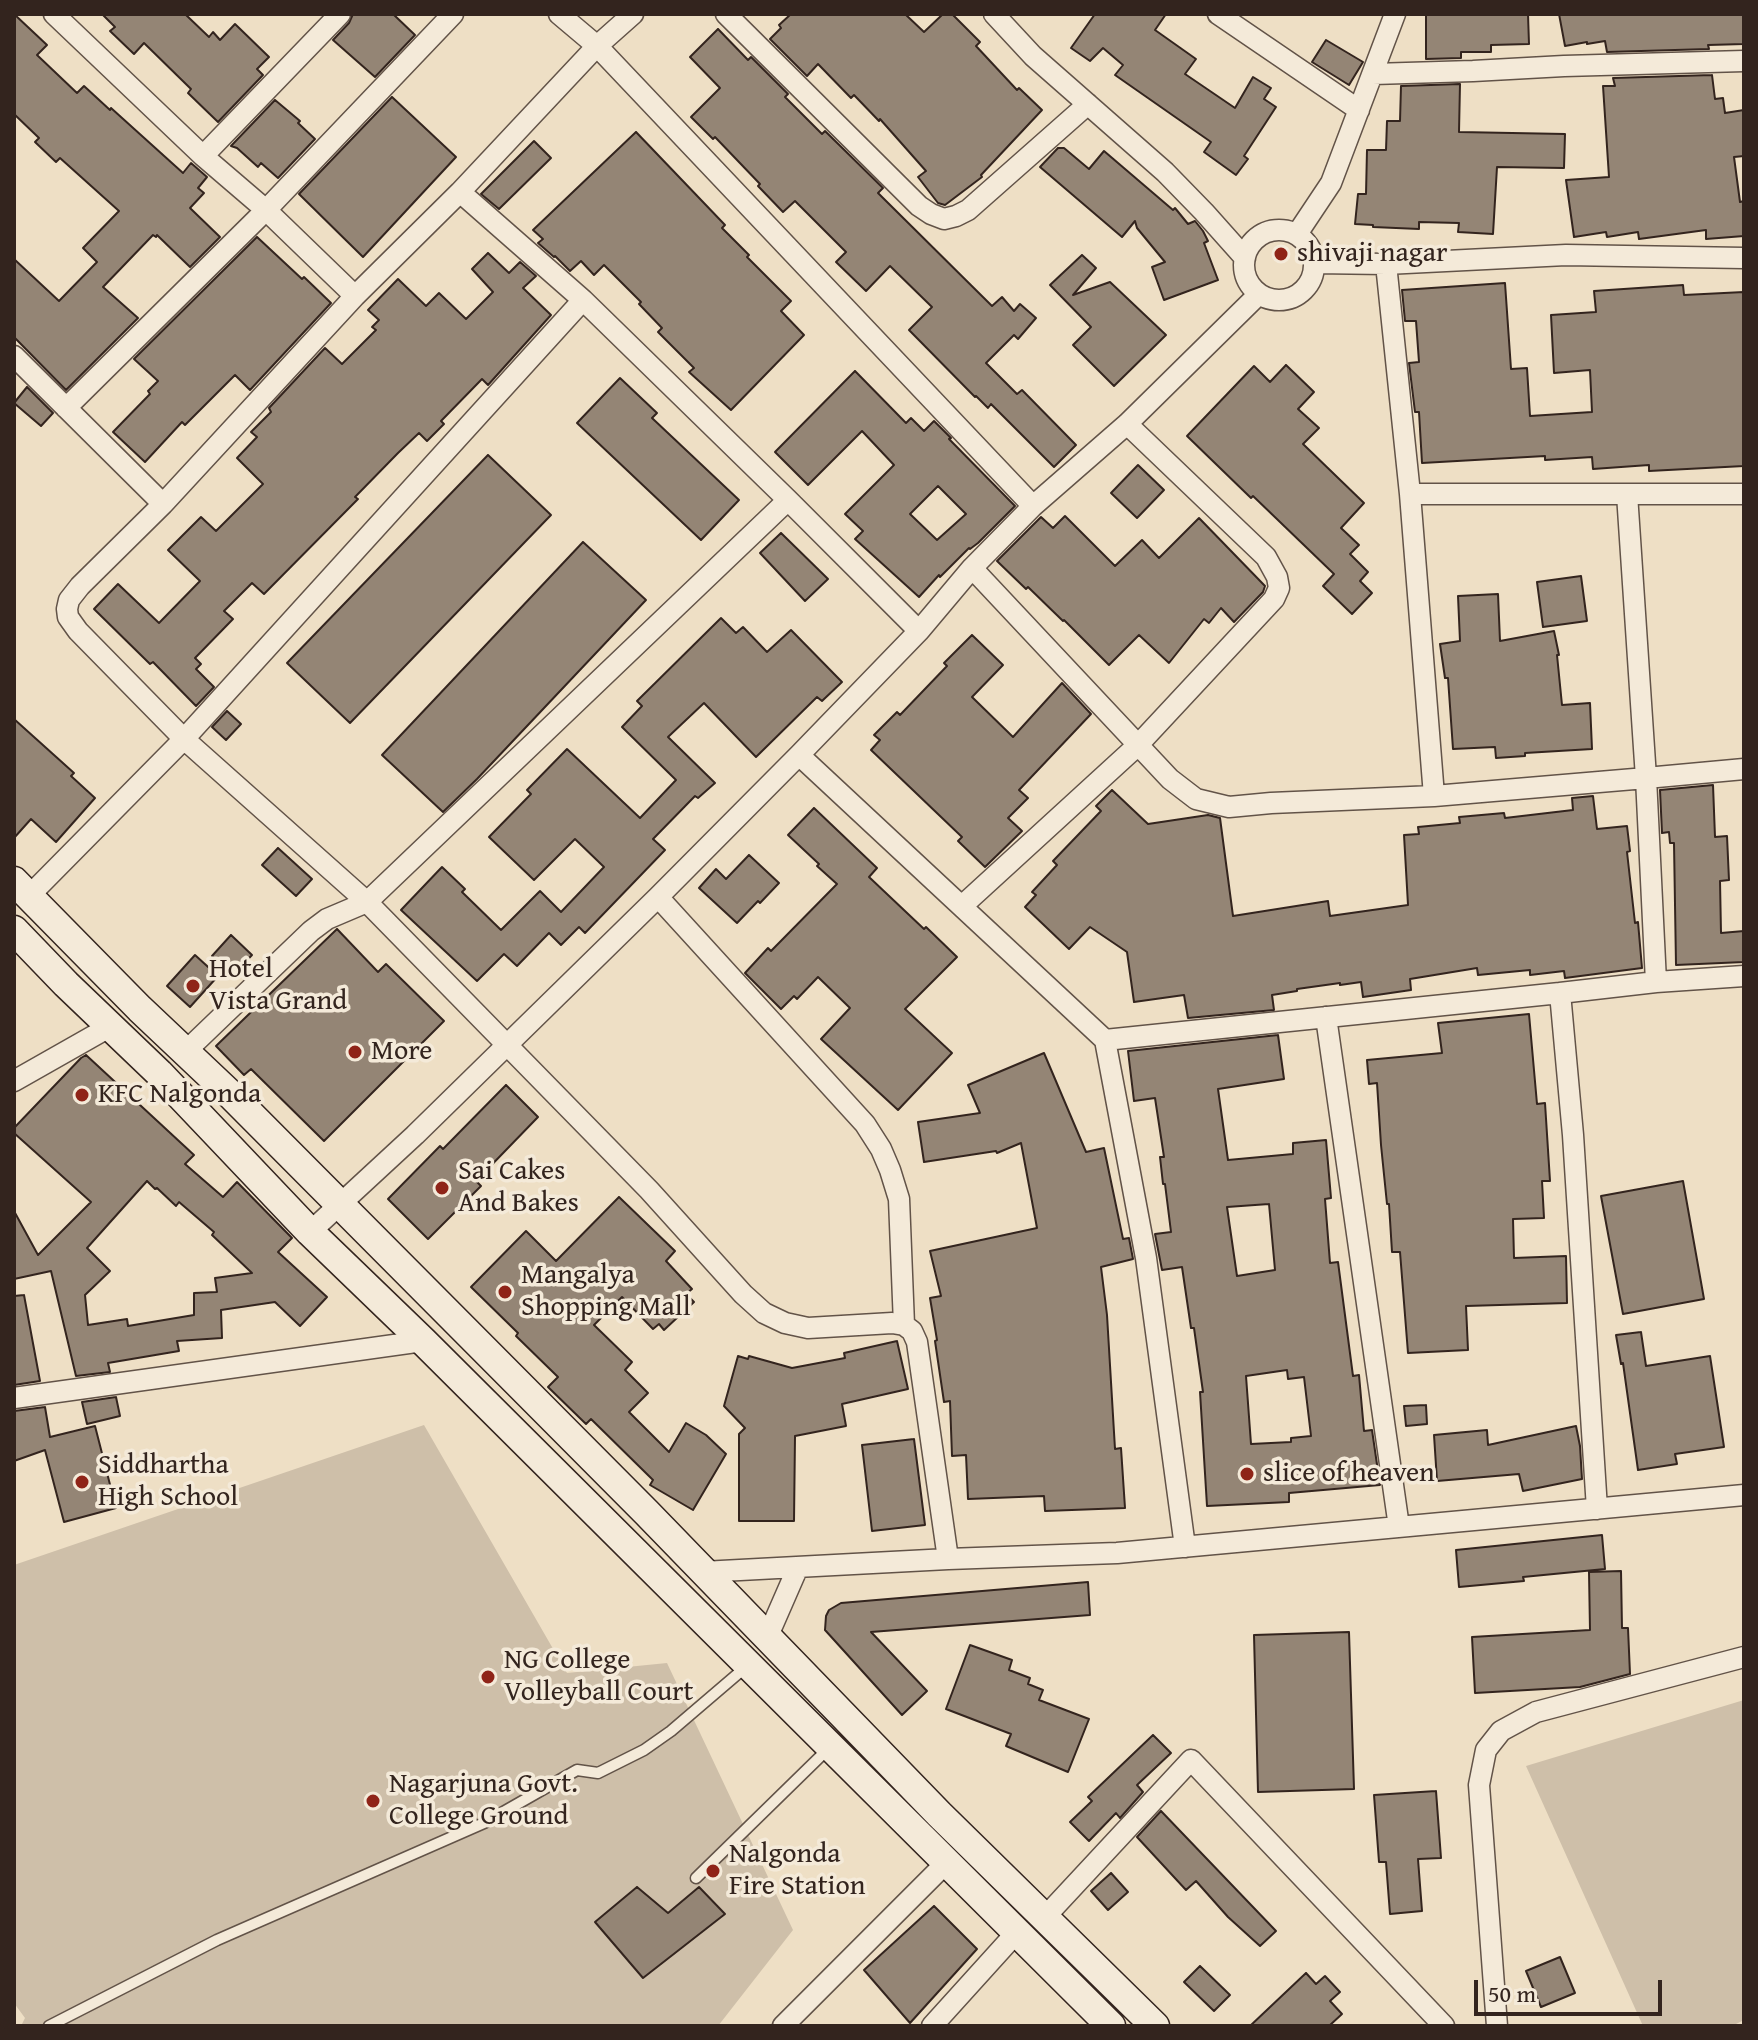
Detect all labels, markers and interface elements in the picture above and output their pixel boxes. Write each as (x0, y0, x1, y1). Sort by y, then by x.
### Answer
place label: shivaji nagar (1297, 237, 1448, 271)
marker: shivaji nagar (1272, 245, 1290, 263)
place label: Hotel Vista Grand (209, 953, 347, 1019)
marker: Hotel Vista Grand (184, 977, 202, 995)
place label: More (371, 1035, 432, 1069)
marker: More (346, 1043, 364, 1061)
place label: KFC Nalgonda (98, 1078, 261, 1112)
marker: KFC Nalgonda (73, 1086, 91, 1104)
place label: Sai Cakes And Bakes (458, 1155, 579, 1221)
marker: Sai Cakes And Bakes (433, 1179, 451, 1197)
place label: Mangalya Shopping Mall (521, 1259, 690, 1325)
marker: Mangalya Shopping Mall (496, 1283, 514, 1301)
place label: Siddhartha High School (98, 1449, 238, 1515)
place label: slice of heaven (1263, 1457, 1435, 1491)
marker: slice of heaven (1238, 1465, 1256, 1483)
marker: Siddhartha High School (73, 1473, 91, 1491)
place label: NG College Volleyball Court (504, 1644, 693, 1710)
marker: NG College Volleyball Court (479, 1668, 497, 1686)
place label: Nagarjuna Govt. College Ground (389, 1768, 578, 1834)
marker: Nagarjuna Govt. College Ground (364, 1792, 382, 1810)
place label: Nalgonda Fire Station (729, 1838, 865, 1904)
marker: Nalgonda Fire Station (704, 1862, 722, 1880)
scale bar (1478, 1964, 1666, 2014)
text: 50 m (1488, 1976, 1536, 2011)

